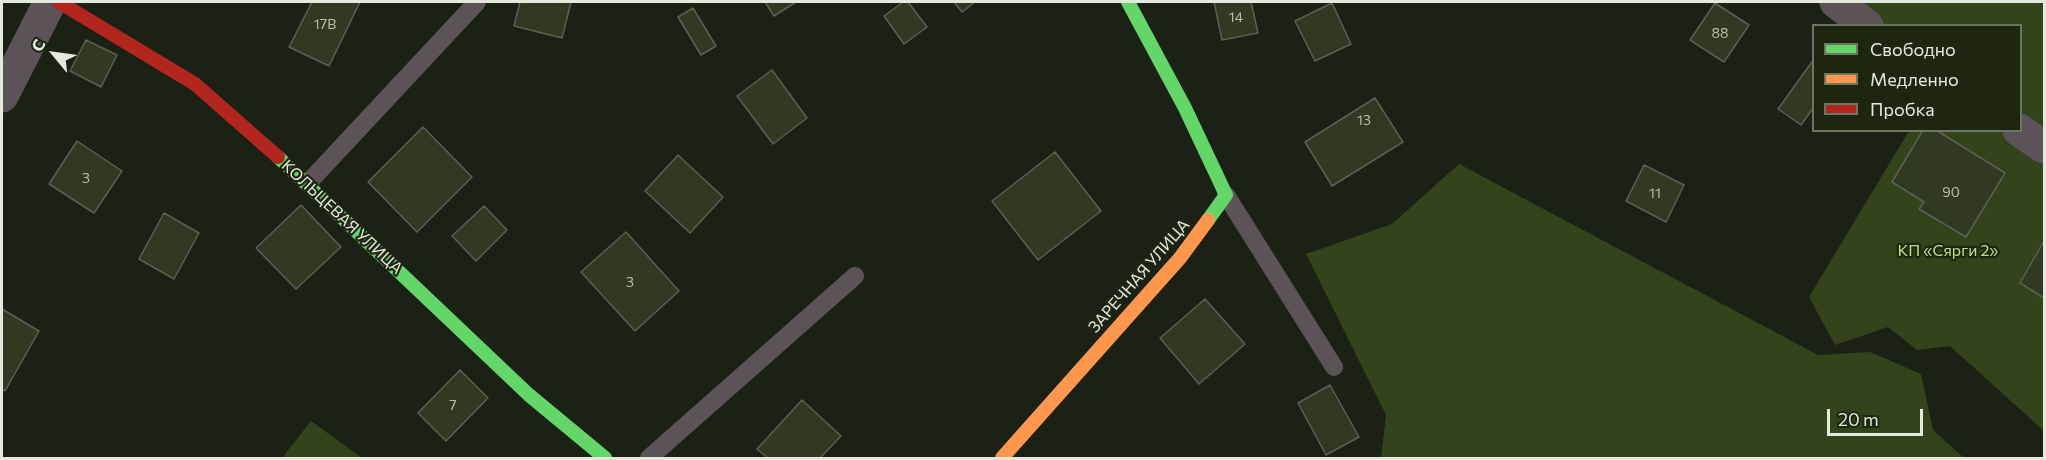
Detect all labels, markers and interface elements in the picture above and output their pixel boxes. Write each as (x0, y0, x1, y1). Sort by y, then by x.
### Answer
house number: 14 (1229, 9, 1243, 25)
house number: 17В (314, 16, 336, 32)
north arrow (24, 24, 84, 84)
legend (1812, 24, 2022, 132)
house number: 88 (1712, 25, 1728, 41)
text: С (27, 36, 49, 54)
text: Свободно (1870, 38, 1956, 60)
text: Медленно (1870, 68, 1959, 90)
text: Пробка (1870, 98, 1935, 120)
house number: 13 (1357, 112, 1371, 128)
street label: КОЛЬЦЕВАЯ УЛИЦА (277, 156, 407, 278)
house number: 3 (82, 170, 90, 186)
house number: 90 (1942, 184, 1960, 200)
house number: 11 (1649, 185, 1661, 201)
street label: ЗАРЕЧНАЯ УЛИЦА (1085, 215, 1193, 337)
park label: КП «Сярги 2» (1898, 241, 1998, 261)
house number: 3 (626, 274, 634, 290)
house number: 7 (449, 397, 457, 413)
scale bar (1830, 397, 1926, 435)
text: 20 m (1838, 408, 1879, 430)

